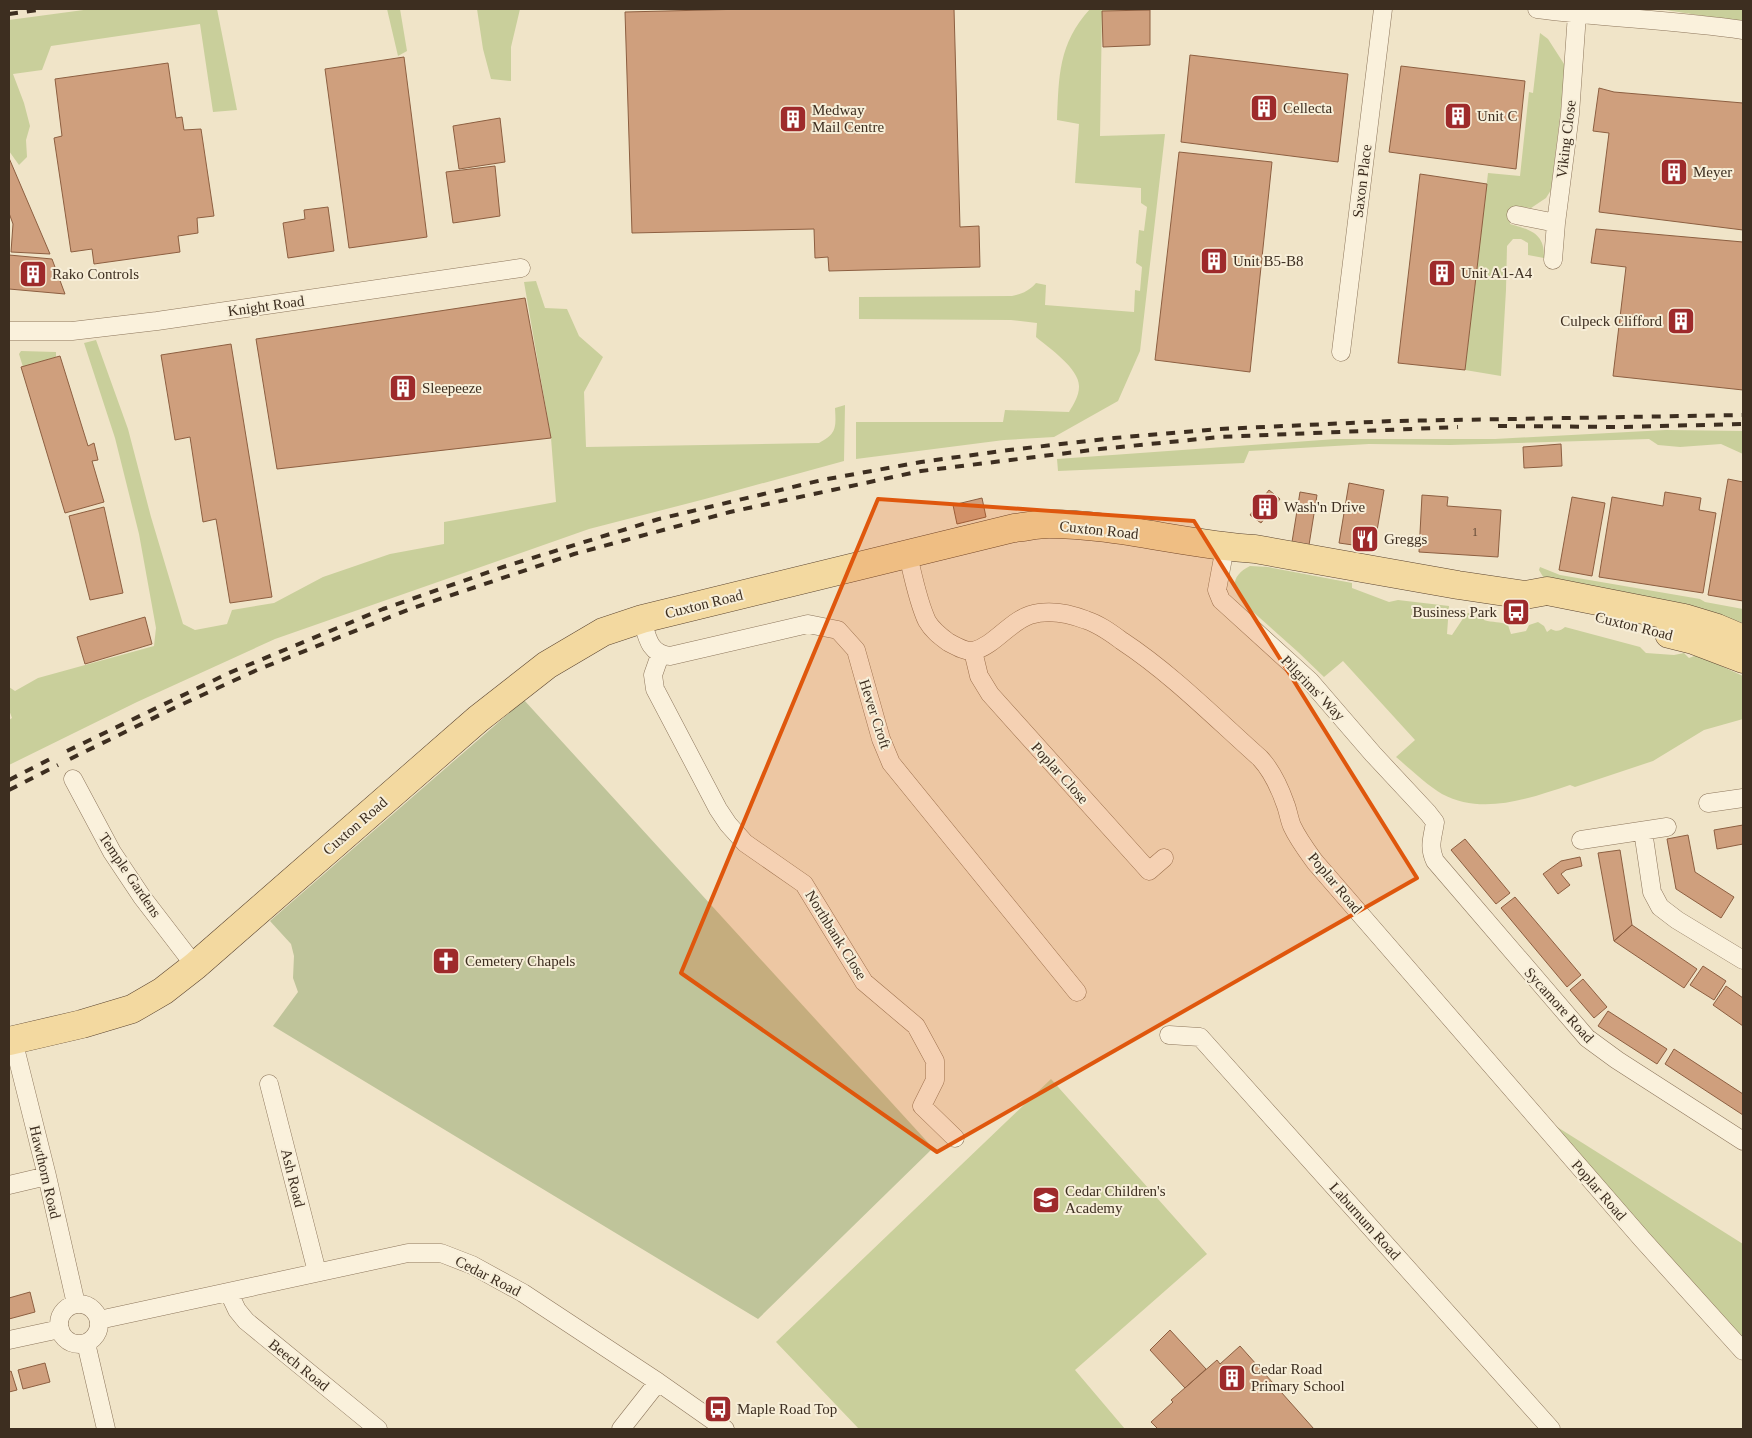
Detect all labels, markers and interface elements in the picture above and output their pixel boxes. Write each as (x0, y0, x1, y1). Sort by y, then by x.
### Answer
building icon: Cellecta (1249, 93, 1279, 123)
street label: Viking Close (1553, 99, 1579, 179)
place label: Cellecta (1283, 100, 1332, 116)
building icon: Unit C (1443, 101, 1473, 131)
place label: Medway Mail Centre (812, 102, 884, 135)
building icon: Medway Mail Centre (778, 104, 808, 134)
place label: Unit C (1477, 108, 1517, 124)
street label: Saxon Place (1350, 143, 1374, 219)
building icon: Meyer (1659, 157, 1689, 187)
place label: Meyer (1693, 164, 1732, 180)
building icon: Unit B5-B8 (1199, 246, 1229, 276)
place label: Unit B5-B8 (1233, 253, 1303, 269)
building icon: Unit A1-A4 (1427, 258, 1457, 288)
building icon: Rako Controls (18, 259, 48, 289)
place label: Unit A1-A4 (1461, 265, 1533, 281)
place label: Rako Controls (52, 266, 139, 282)
street label: Knight Road (227, 293, 306, 319)
building icon: Culpeck Clifford (1666, 306, 1696, 336)
place label: Culpeck Clifford (1560, 313, 1662, 329)
building icon: Sleepeeze (388, 373, 418, 403)
place label: Sleepeeze (422, 380, 482, 396)
building icon: Wash'n Drive (1250, 492, 1280, 522)
place label: Wash'n Drive (1284, 499, 1365, 515)
street label: Cuxton Road (1059, 518, 1140, 542)
restaurant icon: Greggs (1350, 524, 1380, 554)
house number: 1 (1472, 525, 1478, 539)
place label: Greggs (1384, 531, 1427, 547)
street label: Cuxton Road (663, 586, 745, 621)
bus stop icon: Business Park (1501, 597, 1531, 627)
place label: Business Park (1412, 604, 1497, 620)
street label: Cuxton Road (1593, 609, 1675, 644)
street label: Pilgrims' Way (1278, 652, 1348, 724)
street label: Hever Croft (856, 677, 894, 752)
street label: Poplar Close (1028, 739, 1092, 807)
street label: Cuxton Road (320, 794, 391, 858)
street label: Temple Gardens (96, 830, 164, 920)
street label: Poplar Road (1305, 849, 1365, 917)
street label: Northbank Close (802, 887, 870, 983)
church icon: Cemetery Chapels (431, 946, 461, 976)
place label: Cemetery Chapels (465, 953, 576, 969)
street label: Sycamore Road (1521, 964, 1597, 1046)
street label: Hawthorn Road (26, 1124, 64, 1221)
street label: Ash Road (278, 1147, 308, 1209)
street label: Poplar Road (1568, 1157, 1630, 1224)
street label: Laburnum Road (1326, 1179, 1404, 1263)
place label: Cedar Children's Academy (1065, 1183, 1166, 1216)
school or university icon: Cedar Children's Academy (1031, 1185, 1061, 1215)
street label: Cedar Road (453, 1253, 524, 1300)
street label: Beech Road (266, 1336, 333, 1394)
place label: Cedar Road Primary School (1251, 1361, 1345, 1394)
building icon: Cedar Road Primary School (1217, 1363, 1247, 1393)
bus stop icon: Maple Road Top (703, 1394, 733, 1424)
place label: Maple Road Top (737, 1401, 837, 1417)

